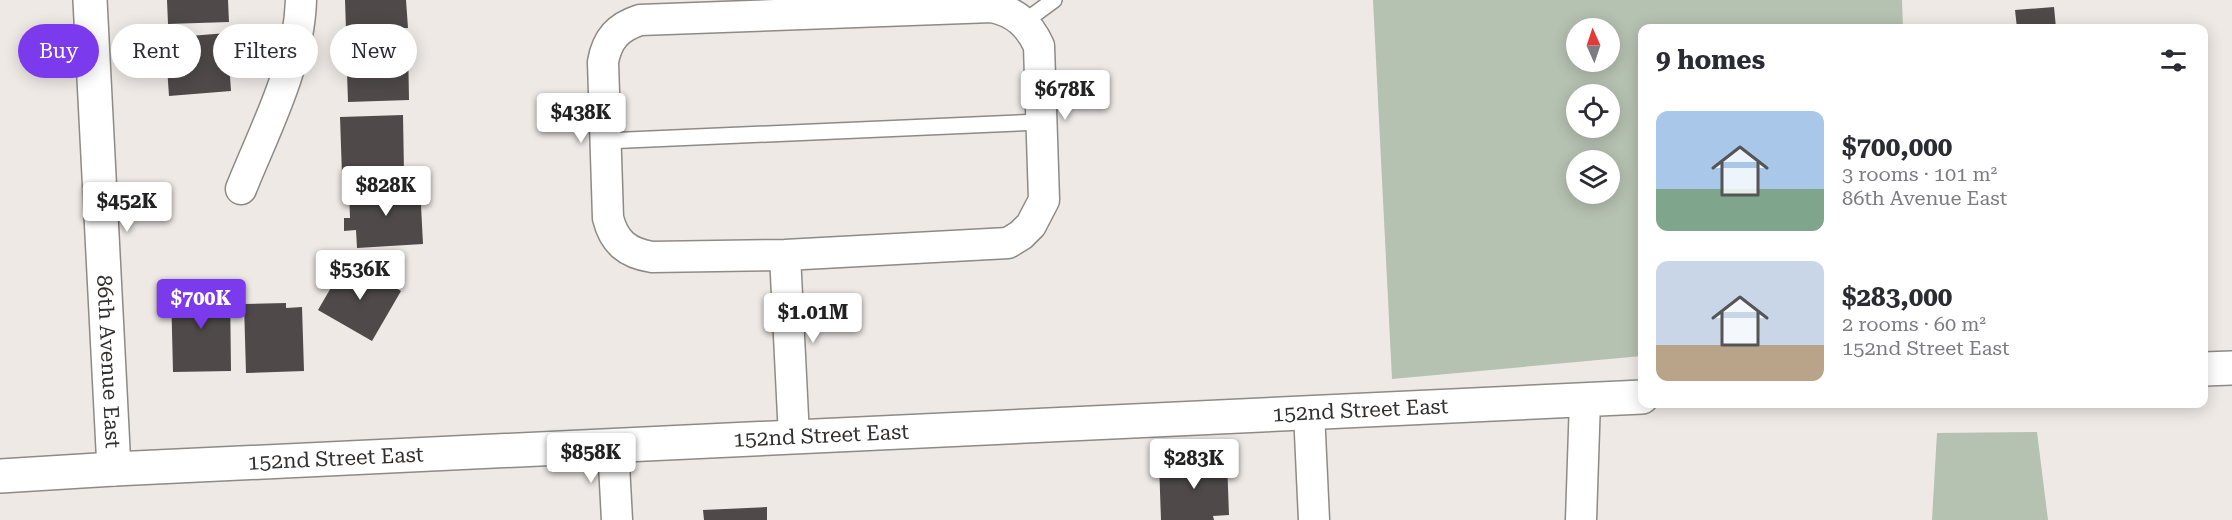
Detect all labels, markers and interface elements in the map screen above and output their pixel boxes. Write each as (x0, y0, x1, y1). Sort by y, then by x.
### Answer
north arrow (1566, 18, 1620, 72)
map controls (1566, 18, 1620, 204)
chip: Buy (18, 24, 99, 78)
chip: Rent (111, 24, 201, 78)
chip: Filters (213, 24, 318, 78)
chip: New (330, 24, 417, 78)
icon: filters (2157, 44, 2190, 77)
text: 9 homes (1656, 45, 1765, 75)
pin: $678K (1023, 70, 1107, 121)
text: $678K (1035, 77, 1095, 101)
button: locate (1566, 84, 1620, 138)
pin: $438K (539, 93, 623, 144)
text: $438K (551, 100, 611, 124)
text: $700,000 (1842, 132, 1952, 162)
icon: home (1704, 135, 1776, 207)
button: layers (1566, 150, 1620, 204)
text: 3 rooms · 101 m² (1842, 162, 1997, 186)
pin: $828K (344, 166, 428, 217)
text: $828K (356, 173, 416, 197)
pin: $452K (85, 182, 169, 233)
text: 86th Avenue East (1842, 186, 2007, 210)
text: $452K (97, 189, 157, 213)
pin: $536K (318, 250, 402, 301)
text: $536K (330, 257, 390, 281)
street label: 86th Avenue East (92, 274, 125, 449)
pin: $700K (159, 279, 243, 330)
text: $283,000 (1842, 282, 1952, 312)
icon: home (1704, 285, 1776, 357)
text: $700K (171, 286, 231, 310)
pin: $1.01M (764, 293, 862, 344)
text: $1.01M (778, 300, 848, 324)
text: 2 rooms · 60 m² (1842, 312, 1986, 336)
text: 152nd Street East (1842, 336, 2010, 360)
street label: 152nd Street East (1272, 394, 1449, 426)
street label: 152nd Street East (733, 420, 910, 452)
pin: $858K (549, 433, 633, 484)
pin: $283K (1152, 439, 1236, 490)
text: $858K (561, 440, 621, 464)
street label: 152nd Street East (247, 442, 424, 475)
text: $283K (1164, 446, 1224, 470)

